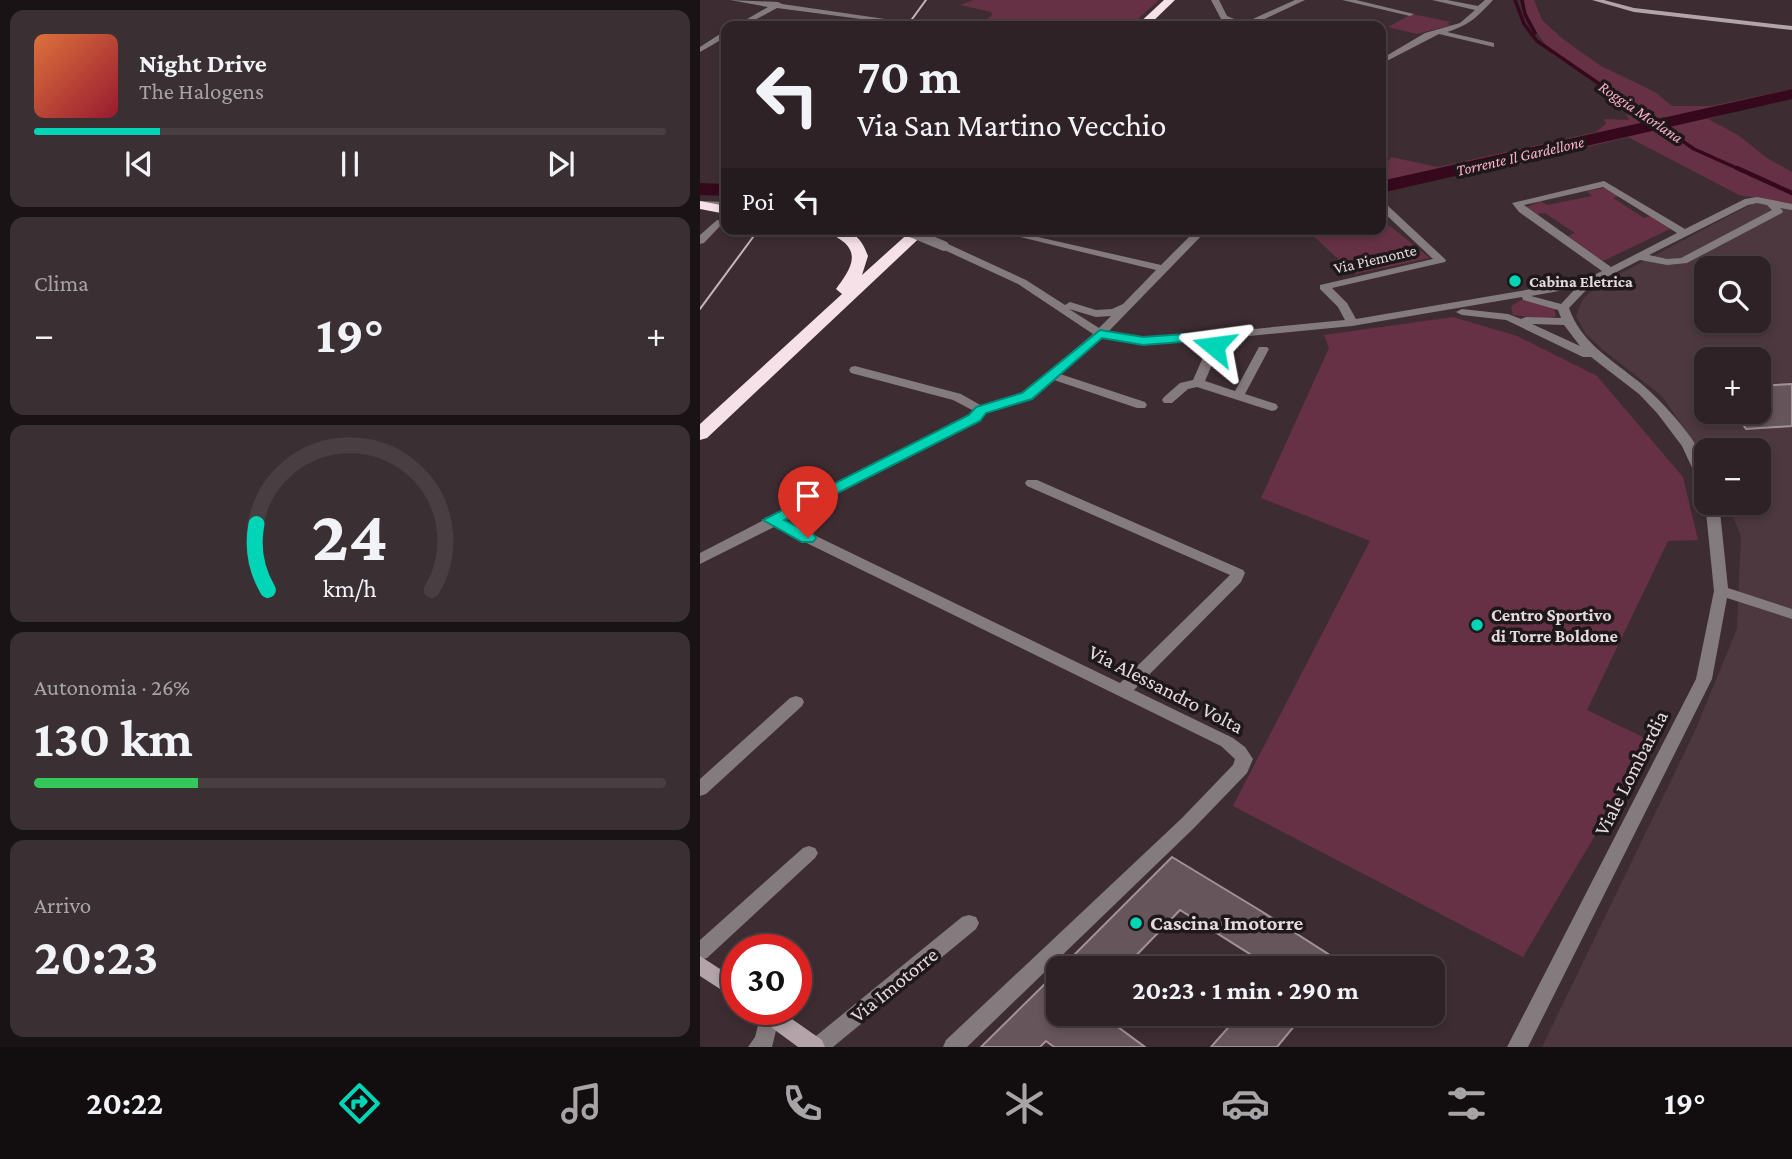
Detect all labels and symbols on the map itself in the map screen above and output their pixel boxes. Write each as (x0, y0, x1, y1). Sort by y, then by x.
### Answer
water label: Roggia Morlana (1595, 78, 1686, 147)
water label: Torrente Il Gardellone (1454, 133, 1586, 179)
street label: Via Piemonte (1332, 241, 1418, 277)
marker: Cabina Eletrica (1507, 273, 1523, 289)
place label: Cabina Eletrica (1529, 273, 1633, 290)
position arrow (1177, 309, 1251, 383)
pin (778, 466, 838, 538)
place label: Centro Sportivo di Torre Boldone (1491, 605, 1618, 646)
marker: Centro Sportivo di Torre Boldone (1469, 617, 1485, 633)
street label: Via Alessandro Volta (1084, 639, 1248, 739)
street label: Viale Lombardia (1589, 706, 1673, 840)
place label: Cascina Imotorre (1150, 911, 1304, 935)
marker: Cascina Imotorre (1128, 915, 1144, 931)
speed limit sign: 30 (721, 934, 812, 1025)
street label: Via Imotorre (845, 943, 943, 1027)

